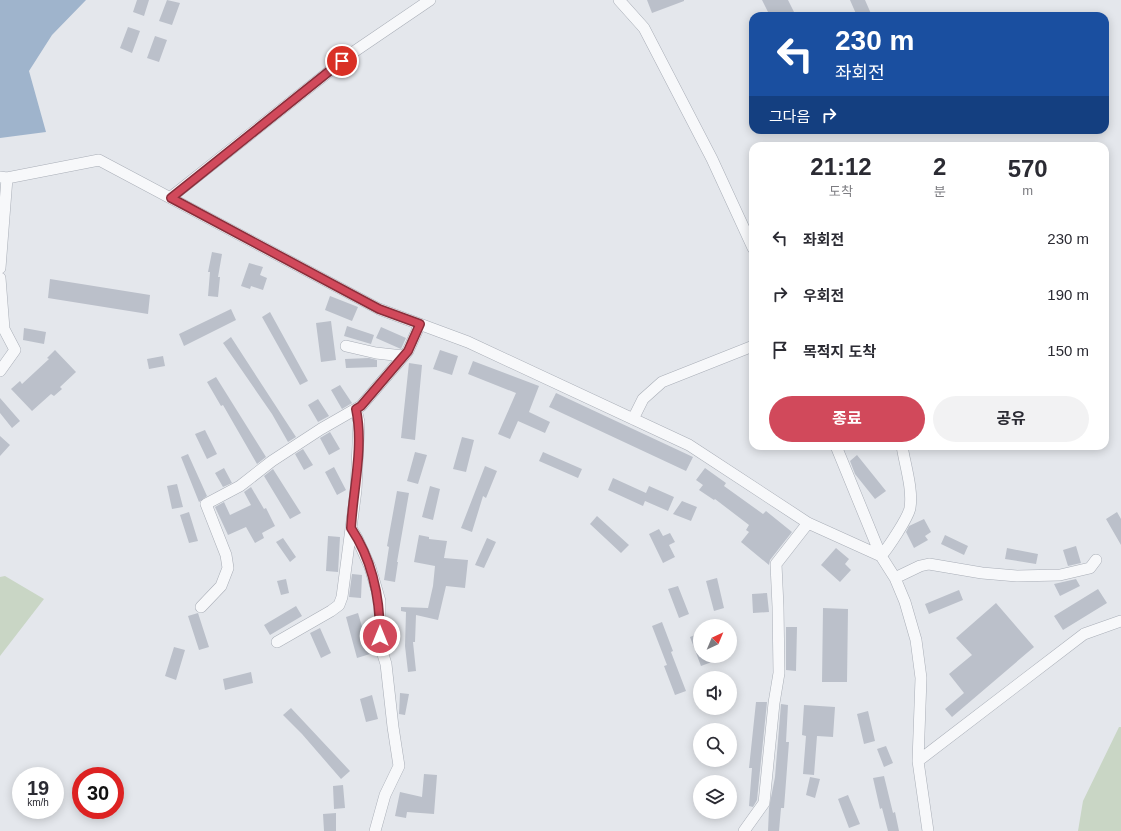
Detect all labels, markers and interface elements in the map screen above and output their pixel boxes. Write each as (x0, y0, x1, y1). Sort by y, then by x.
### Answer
text: 230 m (835, 25, 914, 56)
icon: left (769, 28, 821, 80)
pin (325, 44, 359, 78)
icon: arrive (331, 50, 353, 72)
text: 좌회전 (835, 63, 885, 83)
icon: right (818, 104, 840, 126)
text: 그다음 (769, 108, 810, 125)
text: 21:12 (810, 153, 872, 180)
text: 2 (933, 153, 946, 180)
text: 570 (1008, 155, 1048, 182)
text: m (1022, 183, 1033, 198)
text: 도착 (829, 184, 853, 199)
text: 분 (934, 184, 946, 199)
icon: left (769, 227, 791, 249)
text: 230 m (1047, 230, 1089, 247)
text: 좌회전 (803, 231, 844, 248)
icon: right (769, 283, 791, 305)
text: 190 m (1047, 286, 1089, 303)
text: 우회전 (803, 287, 844, 304)
icon: arrive (769, 339, 791, 361)
text: 150 m (1047, 342, 1089, 359)
text: 목적지 도착 (803, 343, 876, 360)
button: 종료 (769, 396, 925, 442)
button: 공유 (933, 396, 1089, 442)
position arrow (359, 615, 401, 657)
north arrow (693, 619, 737, 663)
map controls (693, 619, 737, 819)
button: sound (693, 671, 737, 715)
button: search (693, 723, 737, 767)
speed limit sign: 30 (72, 767, 124, 819)
button: layers (693, 775, 737, 819)
text: 19 (27, 777, 49, 799)
text: km/h (27, 797, 49, 808)

